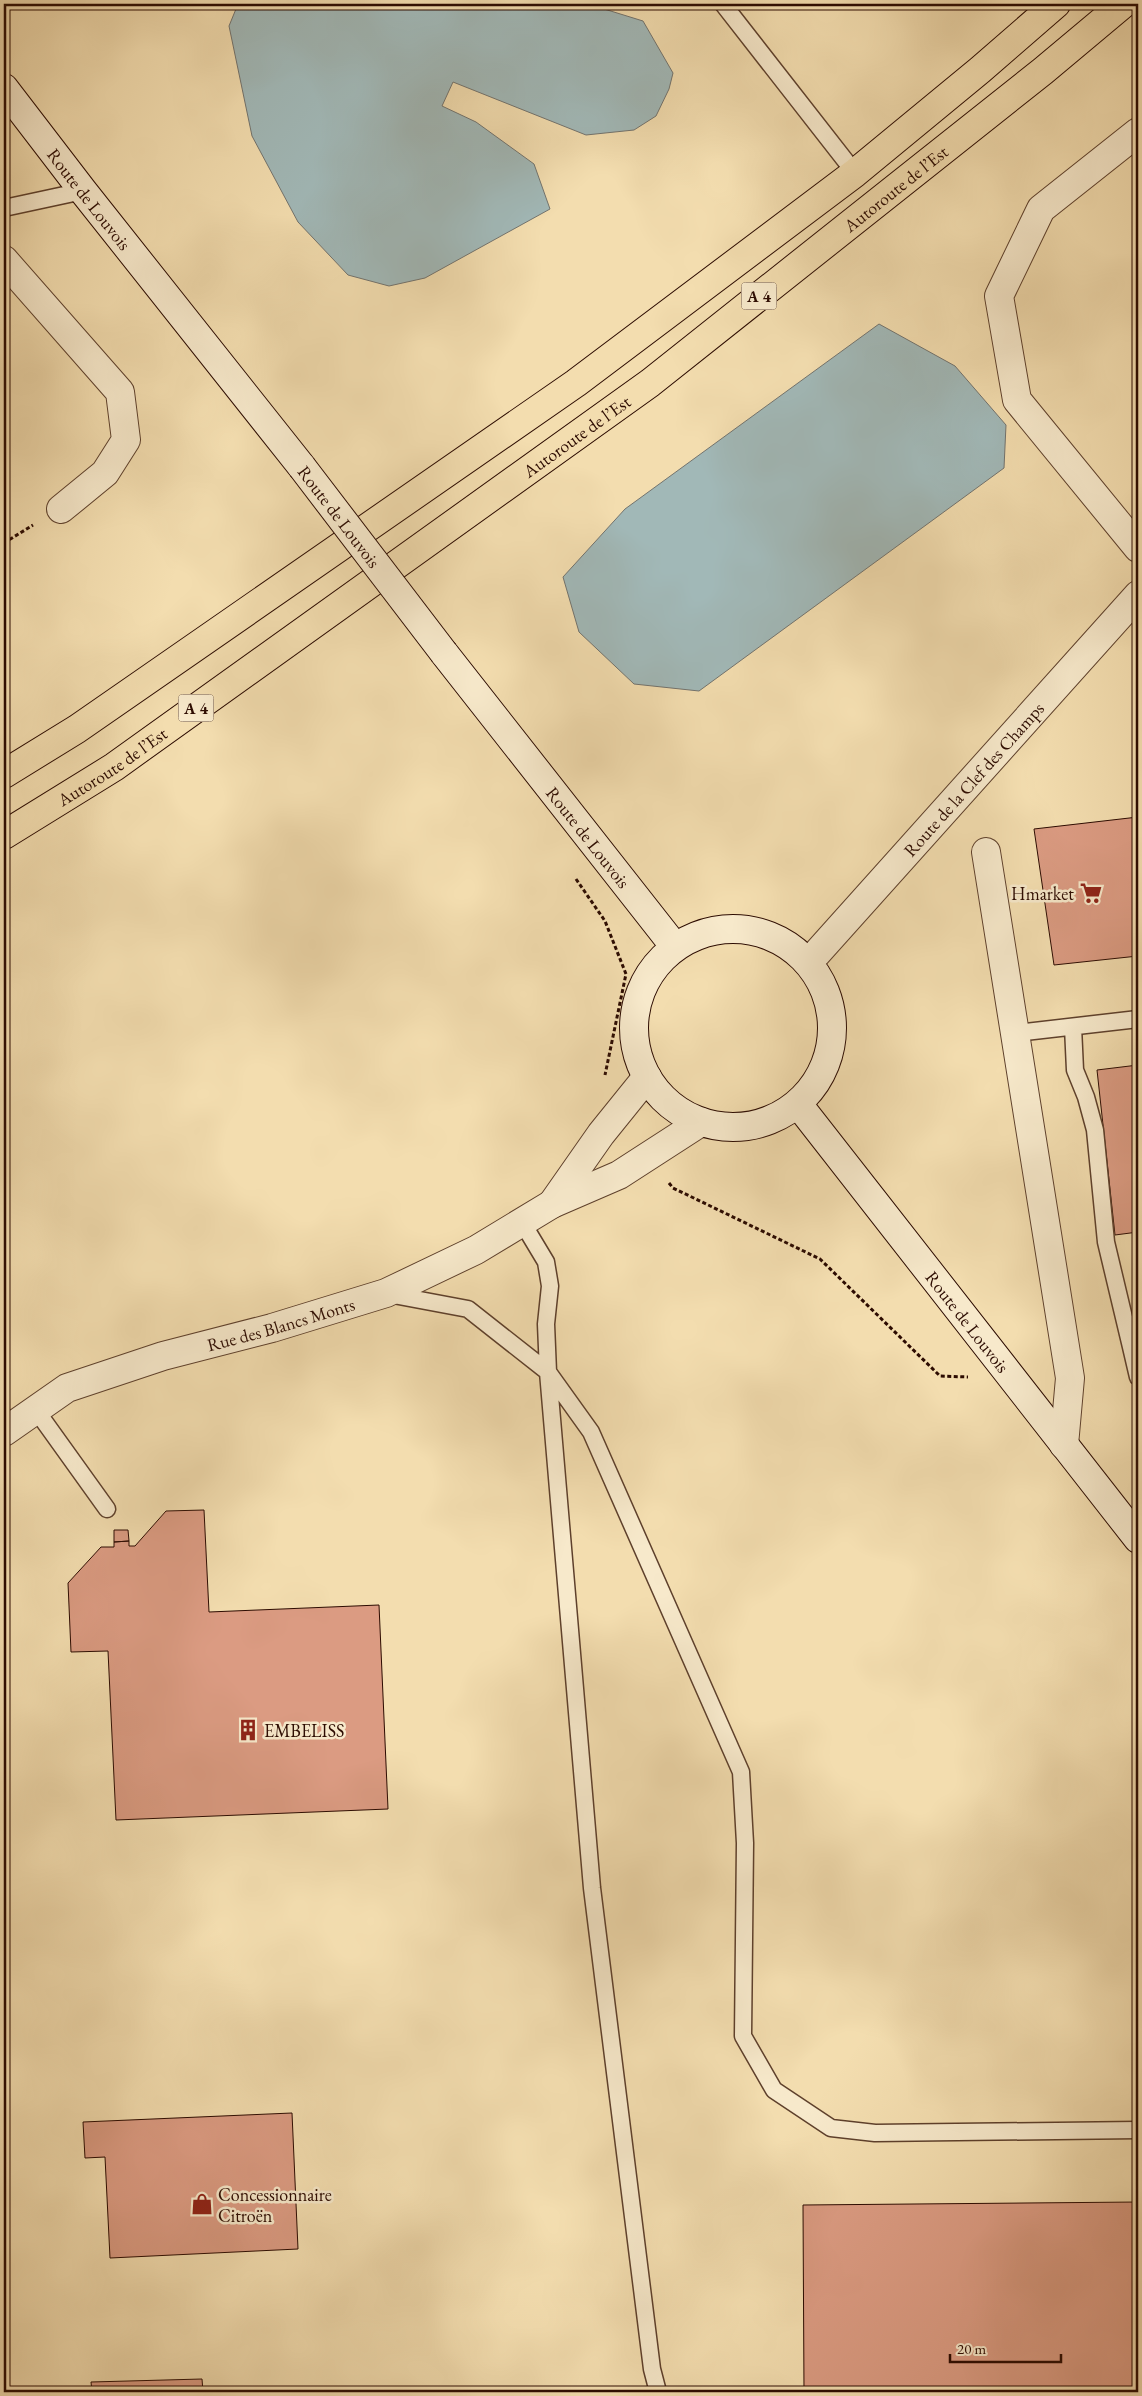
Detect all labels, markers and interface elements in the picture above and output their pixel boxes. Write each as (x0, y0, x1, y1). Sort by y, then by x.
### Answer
street label: Autoroute de l’Est (838, 139, 953, 237)
street label: Route de Louvois (43, 143, 137, 254)
road number: A 4 (742, 282, 776, 310)
street label: Autoroute de l’Est (517, 389, 635, 483)
street label: Route de Louvois (293, 460, 386, 572)
road number: A 4 (178, 694, 214, 721)
street label: Route de la Clef des Champs (898, 697, 1049, 861)
street label: Autoroute de l’Est (52, 721, 172, 811)
street label: Route de Louvois (542, 782, 636, 893)
supermarket icon: Hmarket (1078, 880, 1104, 906)
place label: Hmarket (1011, 882, 1074, 905)
street label: Route de Louvois (921, 1266, 1015, 1377)
street label: Rue des Blancs Monts (204, 1292, 358, 1356)
building icon: EMBELISS (235, 1717, 261, 1743)
place label: EMBELISS (264, 1719, 344, 1742)
place label: Concessionnaire Citroën (218, 2183, 332, 2227)
shop icon: Concessionnaire Citroën (189, 2191, 215, 2217)
scale bar (950, 2331, 1061, 2363)
text: 20 m (957, 2339, 986, 2358)

